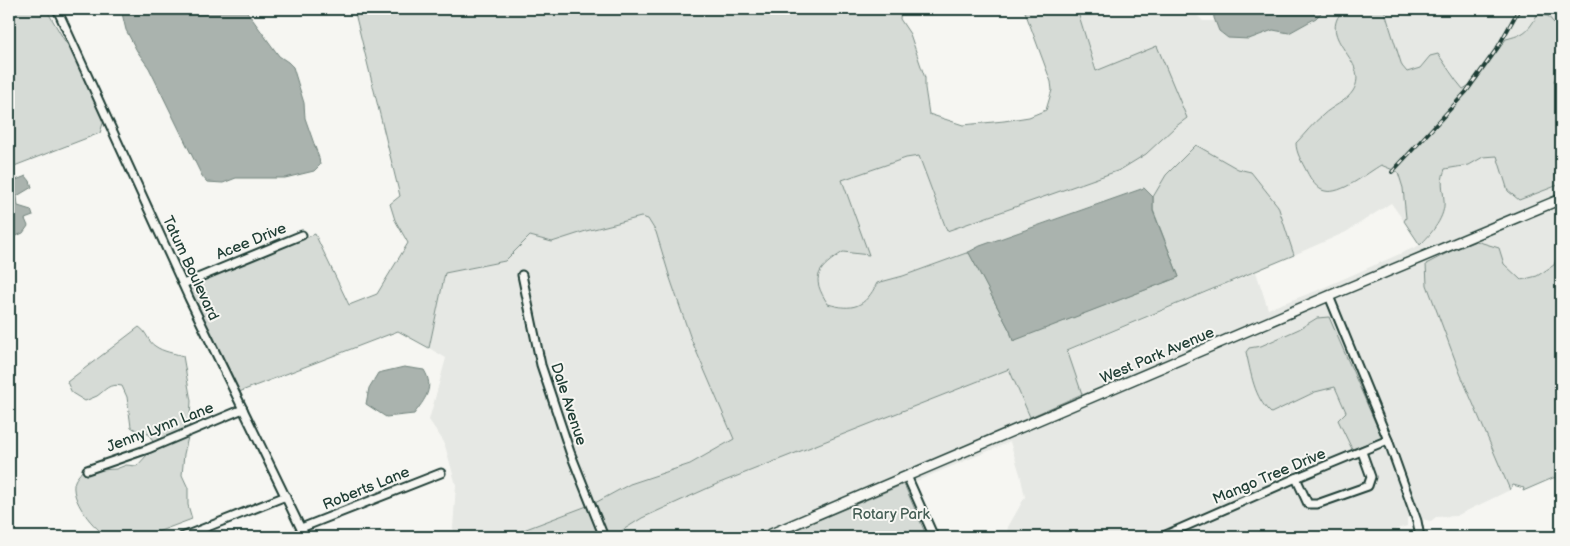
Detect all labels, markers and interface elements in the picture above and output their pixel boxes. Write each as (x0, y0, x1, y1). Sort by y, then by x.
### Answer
street label: Tatum Boulevard (158, 213, 223, 324)
street label: Acee Drive (213, 219, 289, 264)
street label: West Park Avenue (1097, 323, 1217, 388)
street label: Dale Avenue (546, 360, 591, 448)
street label: Jenny Lynn Lane (104, 398, 216, 457)
street label: Mango Tree Drive (1210, 444, 1329, 509)
street label: Roberts Lane (320, 462, 413, 515)
park label: Rotary Park (852, 505, 931, 524)

